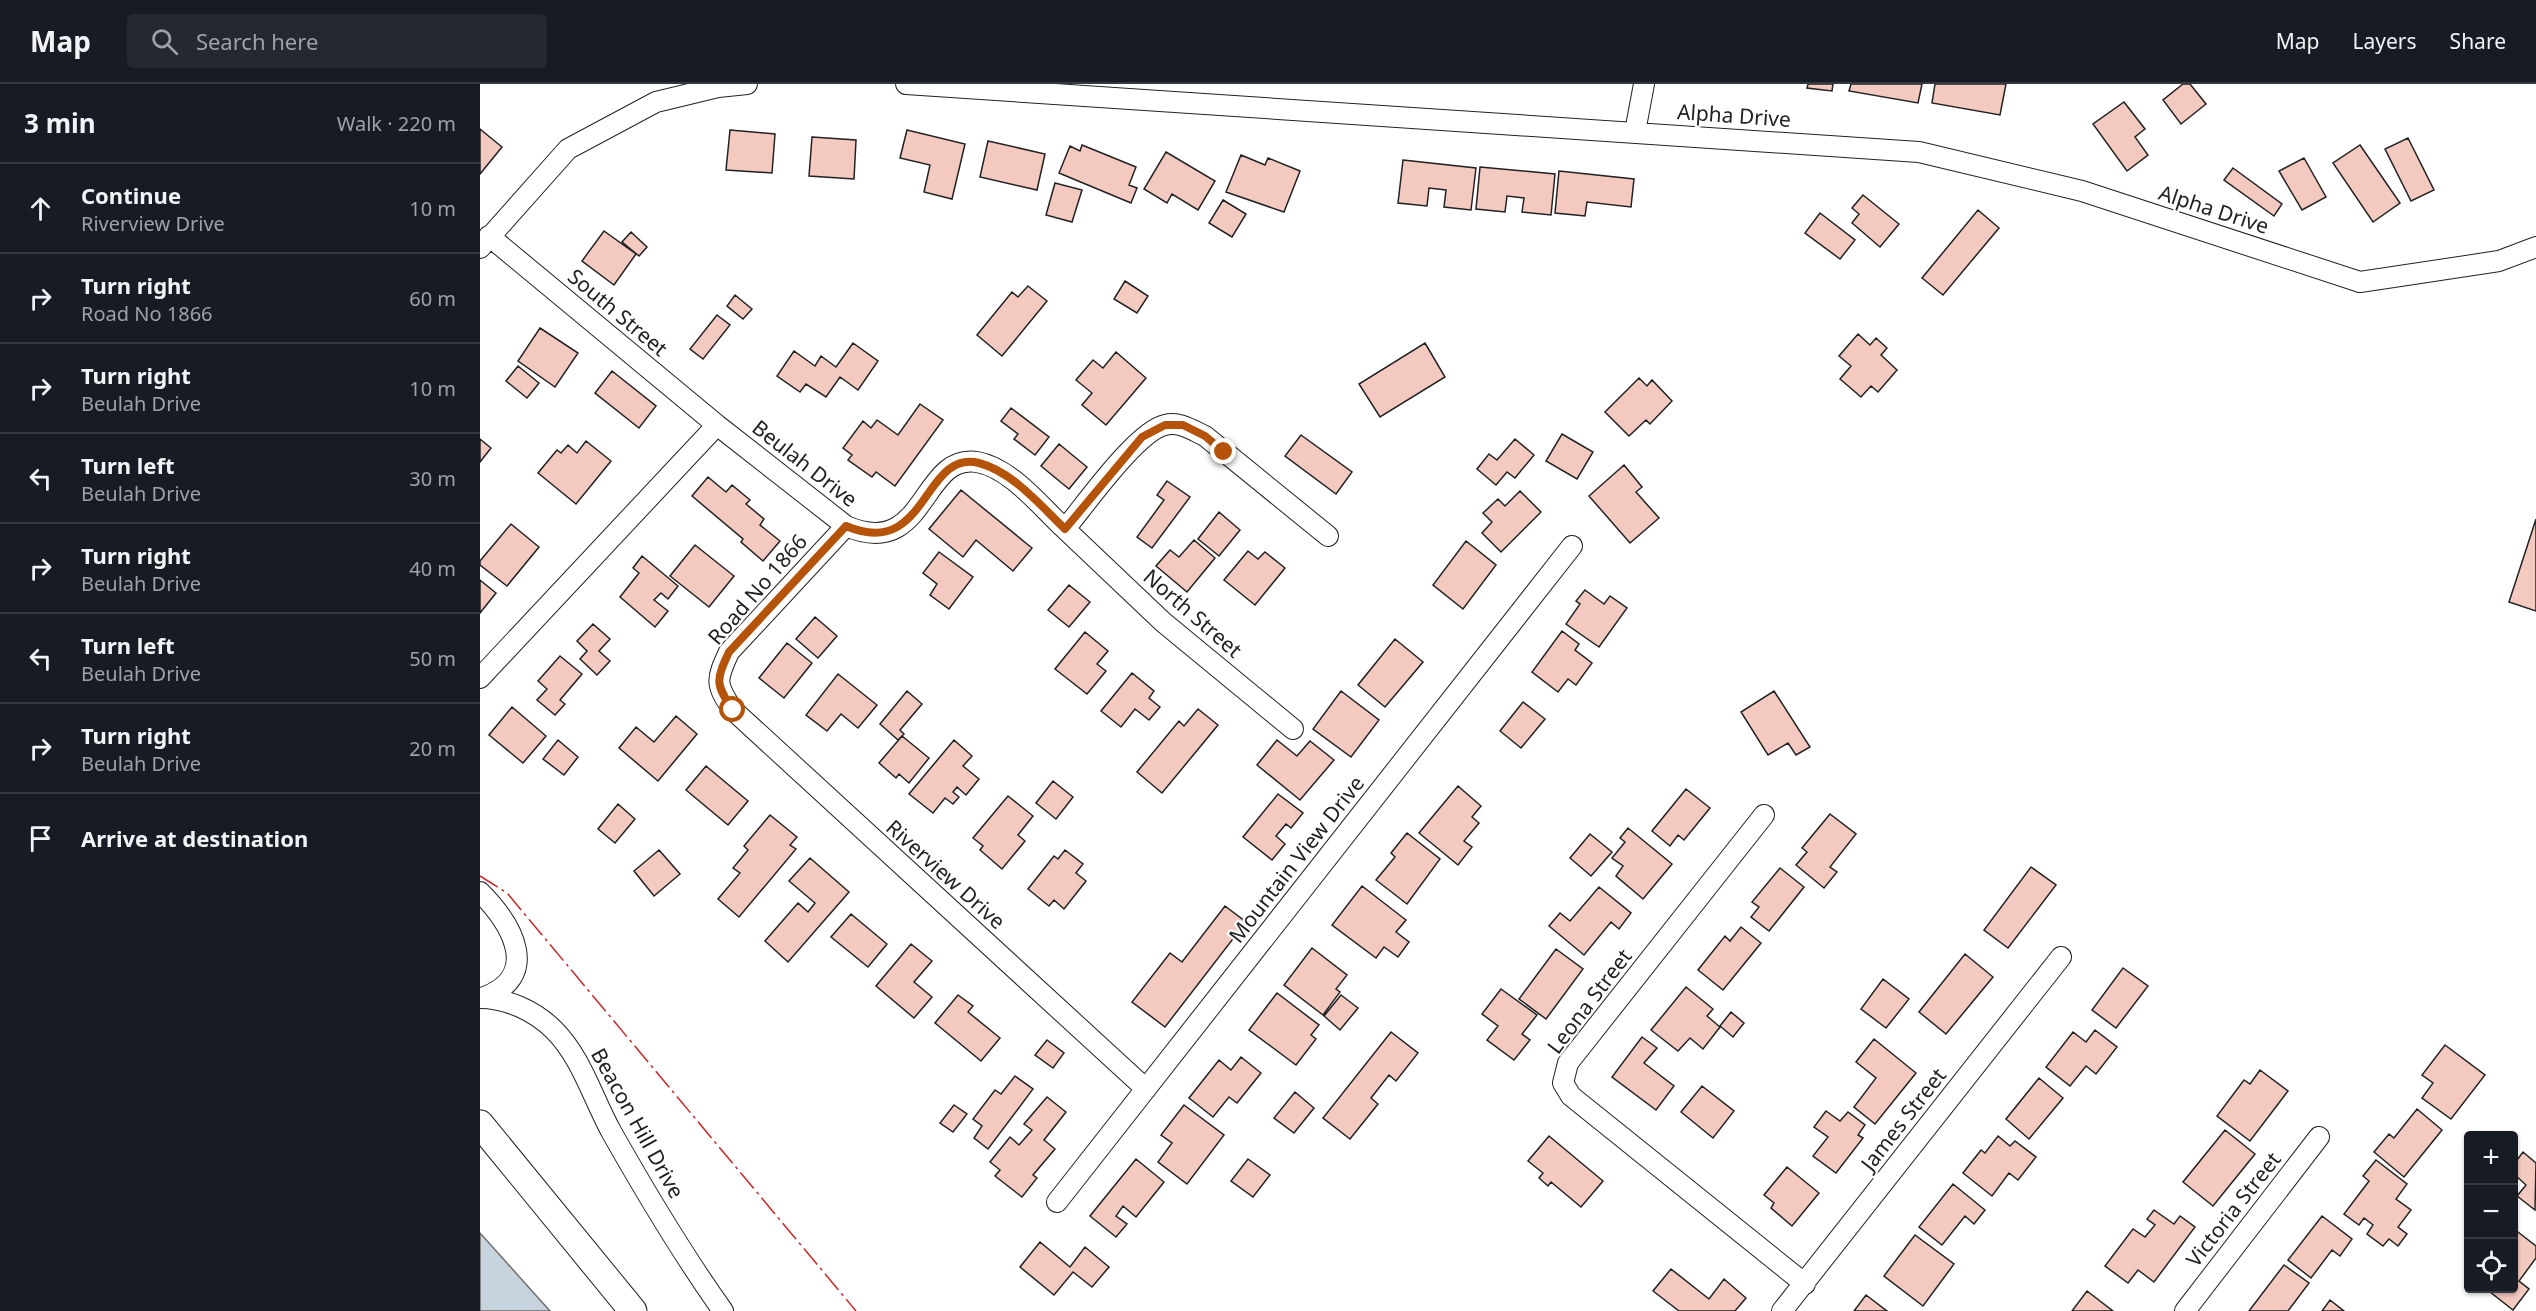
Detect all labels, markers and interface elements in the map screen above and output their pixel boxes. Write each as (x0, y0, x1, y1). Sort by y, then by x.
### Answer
search box (127, 14, 547, 68)
text: Map (30, 22, 91, 60)
icon: search (148, 25, 181, 58)
text: Search here (196, 26, 318, 56)
text: Map (2276, 27, 2320, 55)
text: Layers (2353, 27, 2417, 55)
text: Share (2450, 27, 2506, 55)
street label: Alpha Drive (1676, 97, 1792, 133)
text: 3 min (24, 105, 96, 141)
text: Walk · 220 m (337, 110, 456, 137)
street label: Alpha Drive (2156, 178, 2272, 240)
text: Continue (81, 180, 181, 210)
icon: ahead (24, 192, 57, 225)
text: 10 m (409, 195, 456, 222)
text: Riverview Drive (81, 210, 225, 237)
street label: South Street (562, 262, 674, 362)
text: Turn right (81, 270, 191, 300)
icon: right (24, 282, 57, 315)
text: 60 m (409, 285, 456, 312)
text: Road No 1866 (81, 300, 213, 327)
text: Turn right (81, 360, 191, 390)
icon: right (24, 372, 57, 405)
text: 10 m (409, 375, 456, 402)
text: Beulah Drive (81, 390, 201, 417)
street label: Beulah Drive (747, 413, 863, 513)
route end (1210, 438, 1236, 464)
text: Turn left (81, 450, 175, 480)
icon: left (24, 462, 57, 495)
text: 30 m (409, 465, 456, 492)
text: Beulah Drive (81, 480, 201, 507)
street label: Road No 1866 (701, 528, 813, 650)
text: Turn right (81, 540, 191, 570)
icon: right (24, 552, 57, 585)
text: 40 m (409, 555, 456, 582)
street label: North Street (1138, 562, 1249, 664)
text: Beulah Drive (81, 570, 201, 597)
text: Turn left (81, 630, 175, 660)
icon: left (24, 642, 57, 675)
text: 50 m (409, 645, 456, 672)
text: Beulah Drive (81, 660, 201, 687)
route start (719, 696, 745, 722)
text: Turn right (81, 720, 191, 750)
icon: right (24, 732, 57, 765)
text: 20 m (409, 735, 456, 762)
text: Beulah Drive (81, 750, 201, 777)
street label: Mountain View Drive (1222, 770, 1370, 948)
street label: Riverview Drive (880, 813, 1012, 935)
icon: arrive (24, 822, 57, 855)
text: Arrive at destination (81, 823, 308, 853)
street label: Leona Street (1540, 943, 1638, 1059)
street label: Beacon Hill Drive (585, 1043, 691, 1203)
street label: James Street (1853, 1062, 1952, 1178)
map controls (2464, 1131, 2518, 1293)
button: + (2464, 1131, 2518, 1185)
street label: Victoria Street (2179, 1146, 2287, 1272)
button: − (2464, 1185, 2518, 1239)
button: locate (2464, 1239, 2518, 1293)

